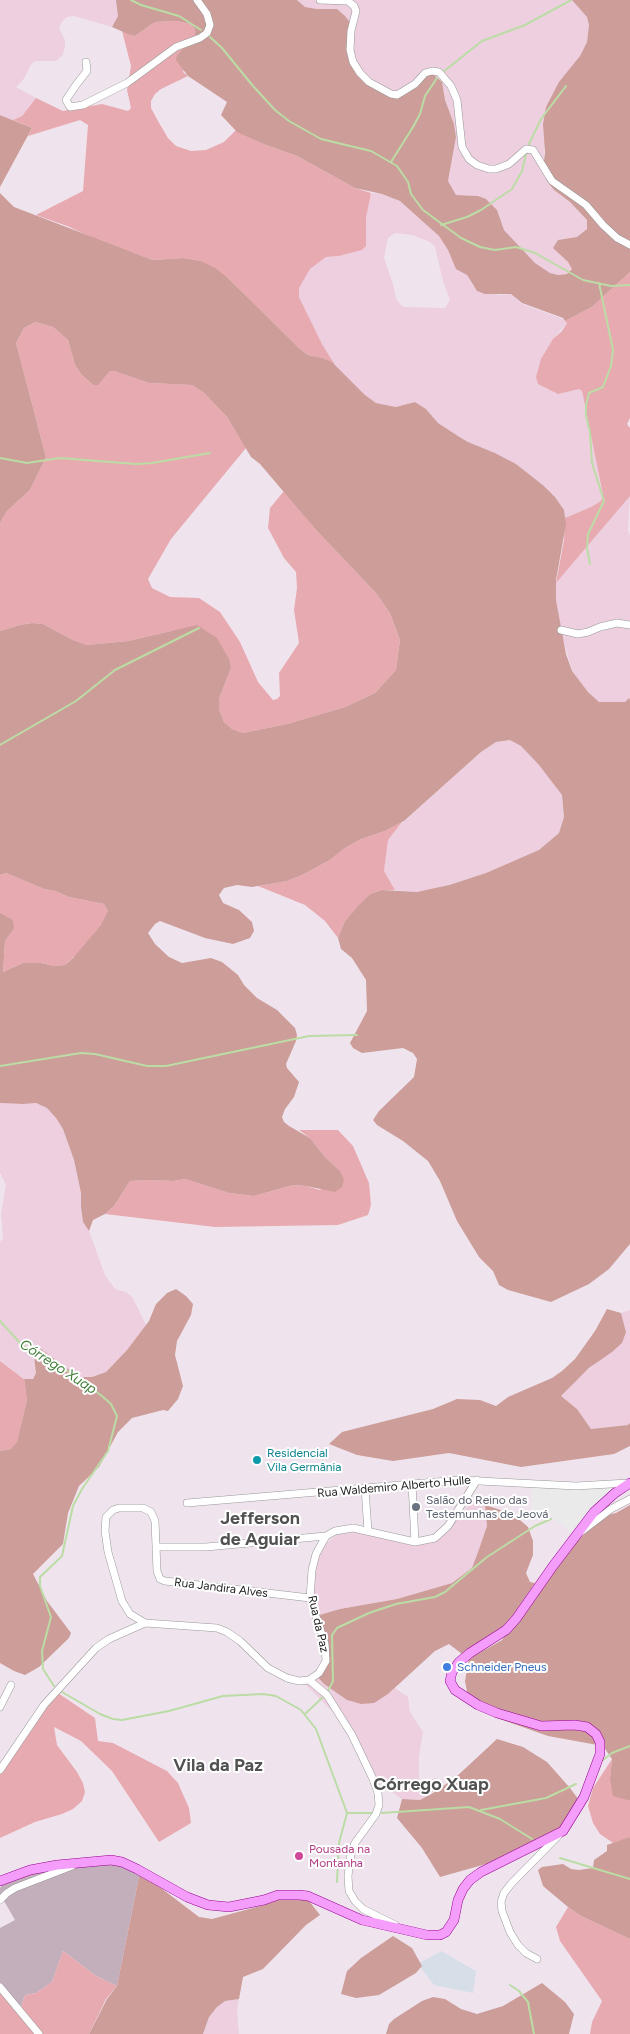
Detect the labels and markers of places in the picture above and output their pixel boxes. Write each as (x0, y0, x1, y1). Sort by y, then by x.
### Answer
place label: Residencial Vila Germânia (267, 1446, 341, 1474)
marker: Residencial Vila Germânia (251, 1454, 263, 1466)
place label: Salão do Reino das Testemunhas de Jeová (426, 1493, 548, 1521)
marker: Salão do Reino das Testemunhas de Jeová (410, 1501, 422, 1513)
place label: Schneider Pneus (457, 1660, 547, 1674)
marker: Schneider Pneus (441, 1661, 453, 1673)
place label: Pousada na Montanha (309, 1842, 370, 1870)
marker: Pousada na Montanha (293, 1850, 305, 1862)

